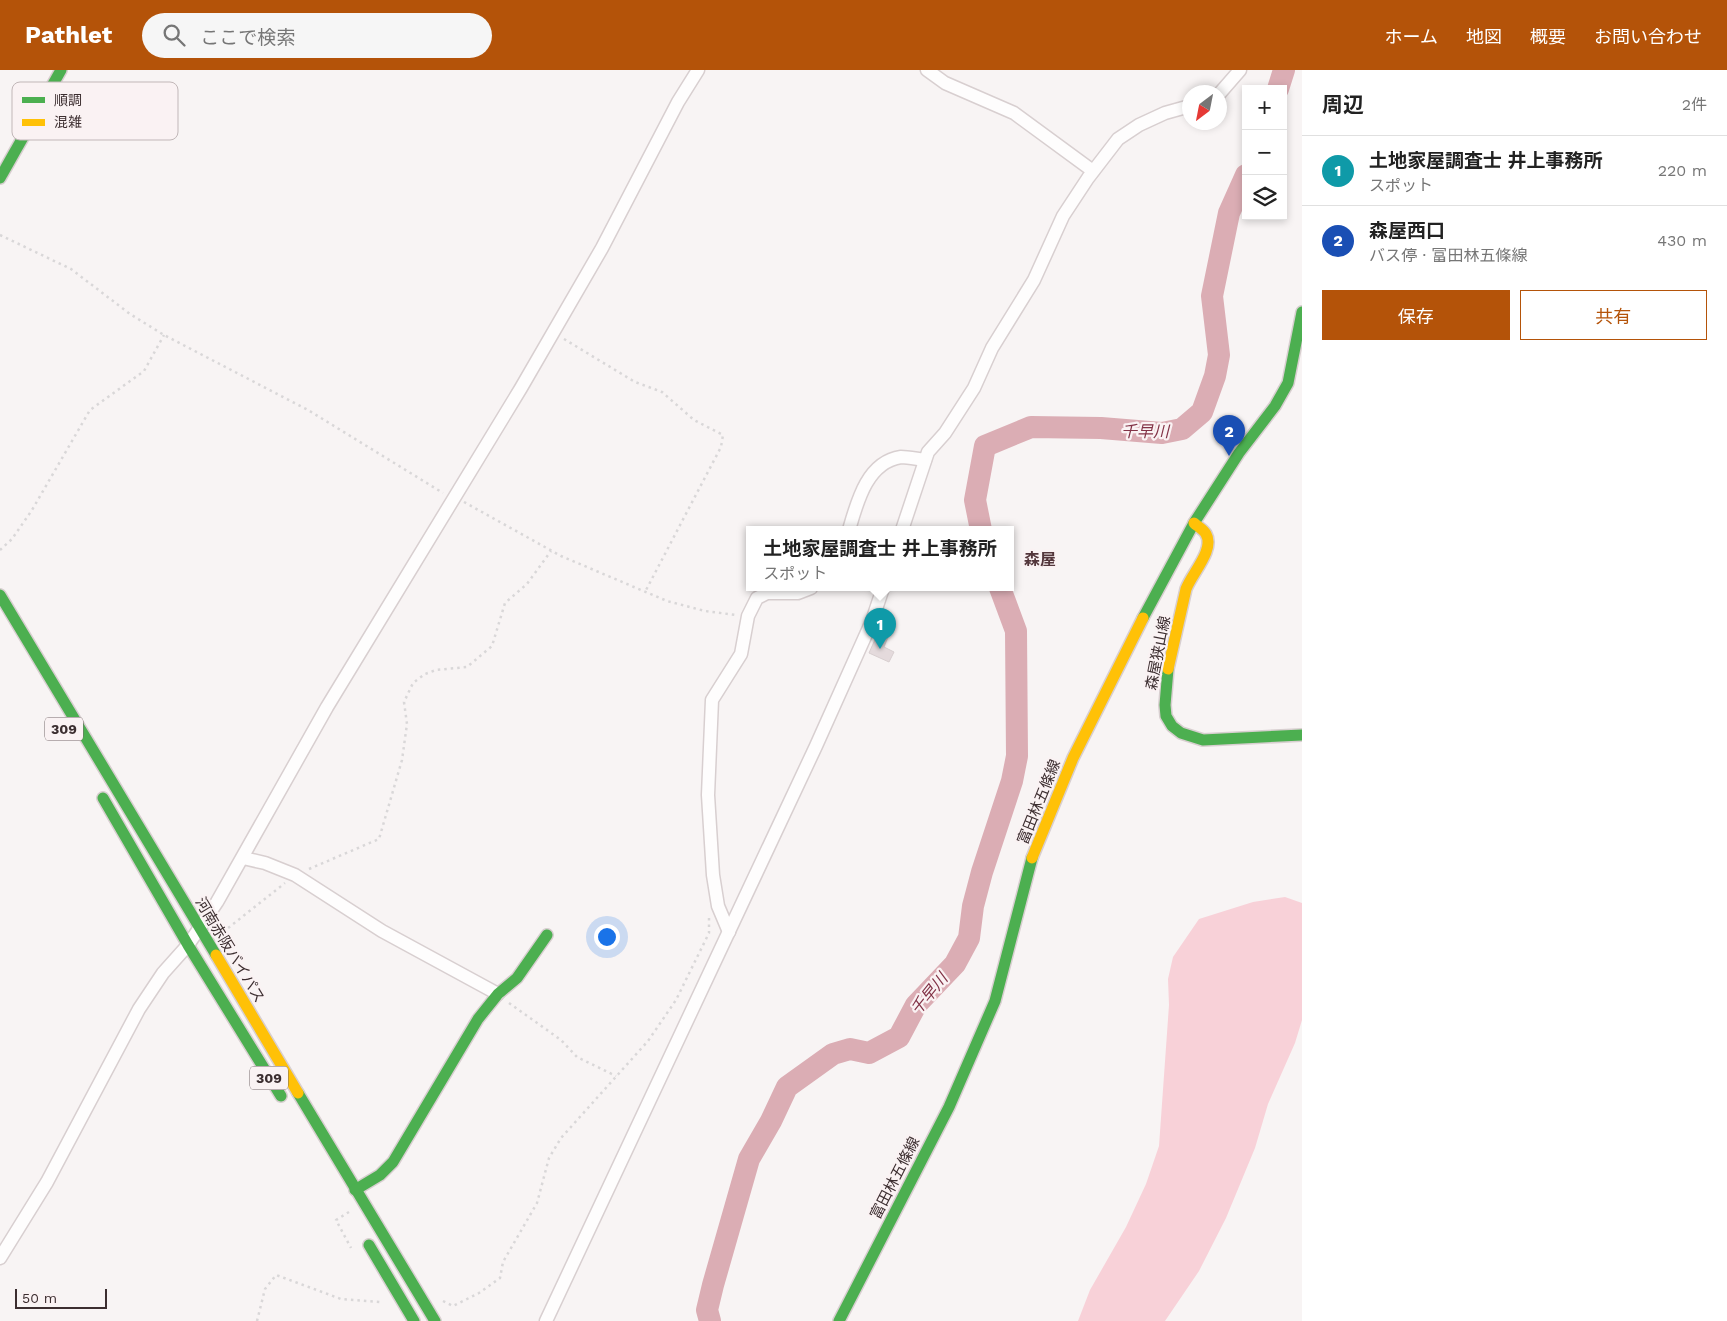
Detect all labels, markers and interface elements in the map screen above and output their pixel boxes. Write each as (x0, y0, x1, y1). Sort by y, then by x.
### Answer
search box (142, 13, 492, 58)
text: Pathlet (25, 21, 112, 49)
icon: search (160, 21, 188, 49)
text: ここで検索 (200, 26, 295, 49)
text: ホーム (1385, 26, 1438, 47)
text: 地図 (1466, 26, 1502, 47)
text: 概要 (1530, 26, 1566, 47)
text: お問い合わせ (1594, 26, 1702, 47)
legend (12, 82, 178, 140)
north arrow (1182, 85, 1227, 130)
map controls (1242, 85, 1287, 220)
button: + (1242, 85, 1287, 130)
text: 順調 (54, 92, 82, 108)
text: 周辺 (1322, 92, 1364, 117)
text: 2件 (1682, 95, 1707, 114)
text: 混雑 (54, 114, 82, 130)
button: − (1242, 130, 1287, 175)
text: 土地家屋調査士 井上事務所 (1369, 149, 1602, 172)
text: 1 (1335, 161, 1341, 180)
text: 220 m (1658, 161, 1707, 180)
button: layers (1242, 175, 1287, 220)
text: スポット (1369, 176, 1433, 195)
text: 森屋西口 (1369, 219, 1445, 242)
text: 2 (1333, 231, 1343, 250)
text: 430 m (1657, 231, 1707, 250)
text: バス停 · 富田林五條線 (1369, 246, 1528, 265)
button: 保存 (1322, 290, 1510, 340)
button: 共有 (1520, 290, 1707, 340)
pin: 2 (1213, 415, 1245, 456)
water label: 千早川 (1121, 422, 1171, 441)
popup (746, 526, 1014, 591)
text: 土地家屋調査士 井上事務所 (763, 537, 997, 560)
district label: 森屋 (1024, 550, 1056, 569)
text: スポット (763, 564, 827, 583)
pin: 1 (864, 608, 896, 649)
street label: 森屋狭山線 (1142, 614, 1174, 692)
road number: 309 (45, 718, 83, 741)
street label: 富田林五條線 (1014, 757, 1064, 847)
street label: 河南赤阪バイパス (191, 894, 269, 1006)
your location (594, 924, 620, 950)
water label: 千早川 (907, 968, 953, 1019)
road number: 309 (250, 1066, 288, 1090)
street label: 富田林五條線 (867, 1134, 923, 1222)
scale bar (15, 1286, 108, 1309)
text: 50 m (22, 1290, 57, 1306)

